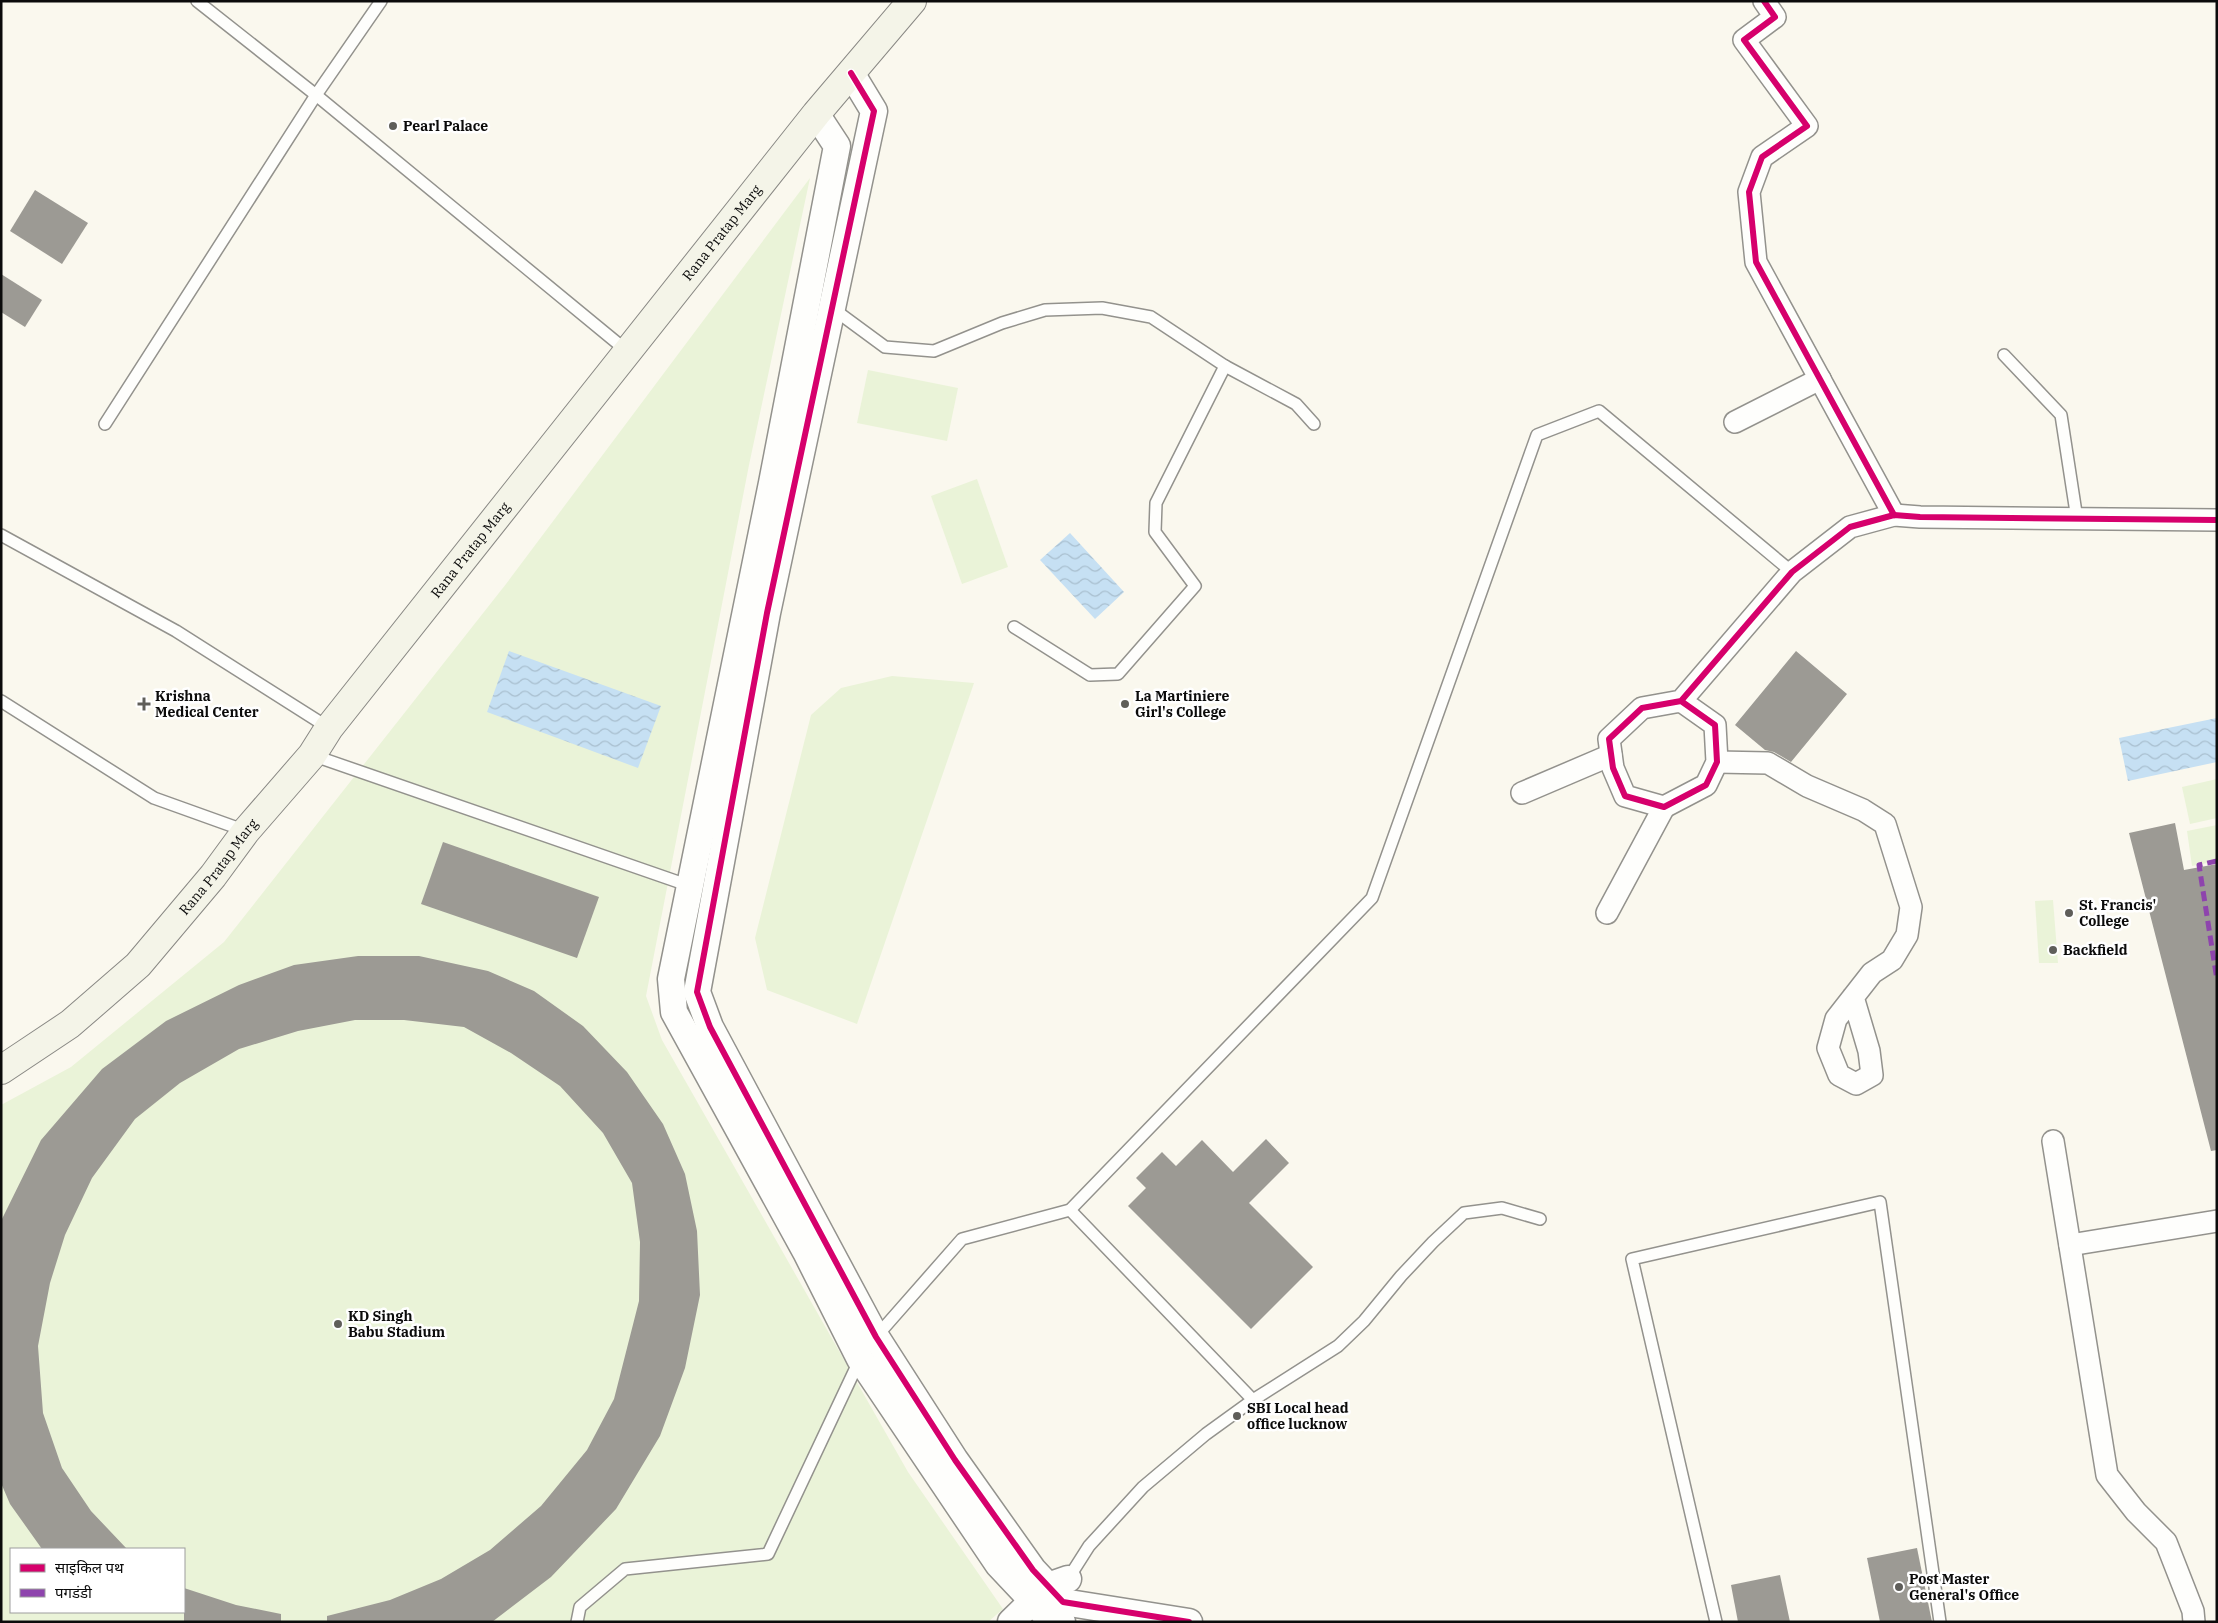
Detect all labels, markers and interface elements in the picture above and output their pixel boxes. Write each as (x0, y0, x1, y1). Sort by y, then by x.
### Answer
place label: Pearl Palace (403, 117, 488, 135)
marker: Pearl Palace (387, 120, 399, 132)
street label: Rana Pratap Marg (678, 181, 766, 284)
street label: Rana Pratap Marg (427, 498, 514, 602)
place label: Krishna Medical Center (155, 687, 259, 721)
place label: La Martiniere Girl's College (1135, 687, 1230, 721)
marker: Krishna Medical Center (137, 697, 151, 711)
marker: La Martiniere Girl's College (1119, 698, 1131, 710)
street label: Rana Pratap Marg (175, 815, 262, 919)
place label: St. Francis' College (2079, 896, 2156, 930)
marker: St. Francis' College (2063, 907, 2075, 919)
place label: Backfield (2063, 941, 2128, 959)
marker: Backfield (2047, 944, 2059, 956)
place label: KD Singh Babu Stadium (348, 1307, 446, 1341)
marker: KD Singh Babu Stadium (332, 1318, 344, 1330)
place label: SBI Local head office lucknow (1247, 1399, 1349, 1433)
marker: SBI Local head office lucknow (1231, 1410, 1243, 1422)
legend (10, 1548, 185, 1613)
text: साइकिल पथ (55, 1558, 124, 1577)
place label: Post Master General's Office (1909, 1570, 2019, 1604)
marker: Post Master General's Office (1893, 1581, 1905, 1593)
text: पगडंडी (55, 1583, 93, 1602)

